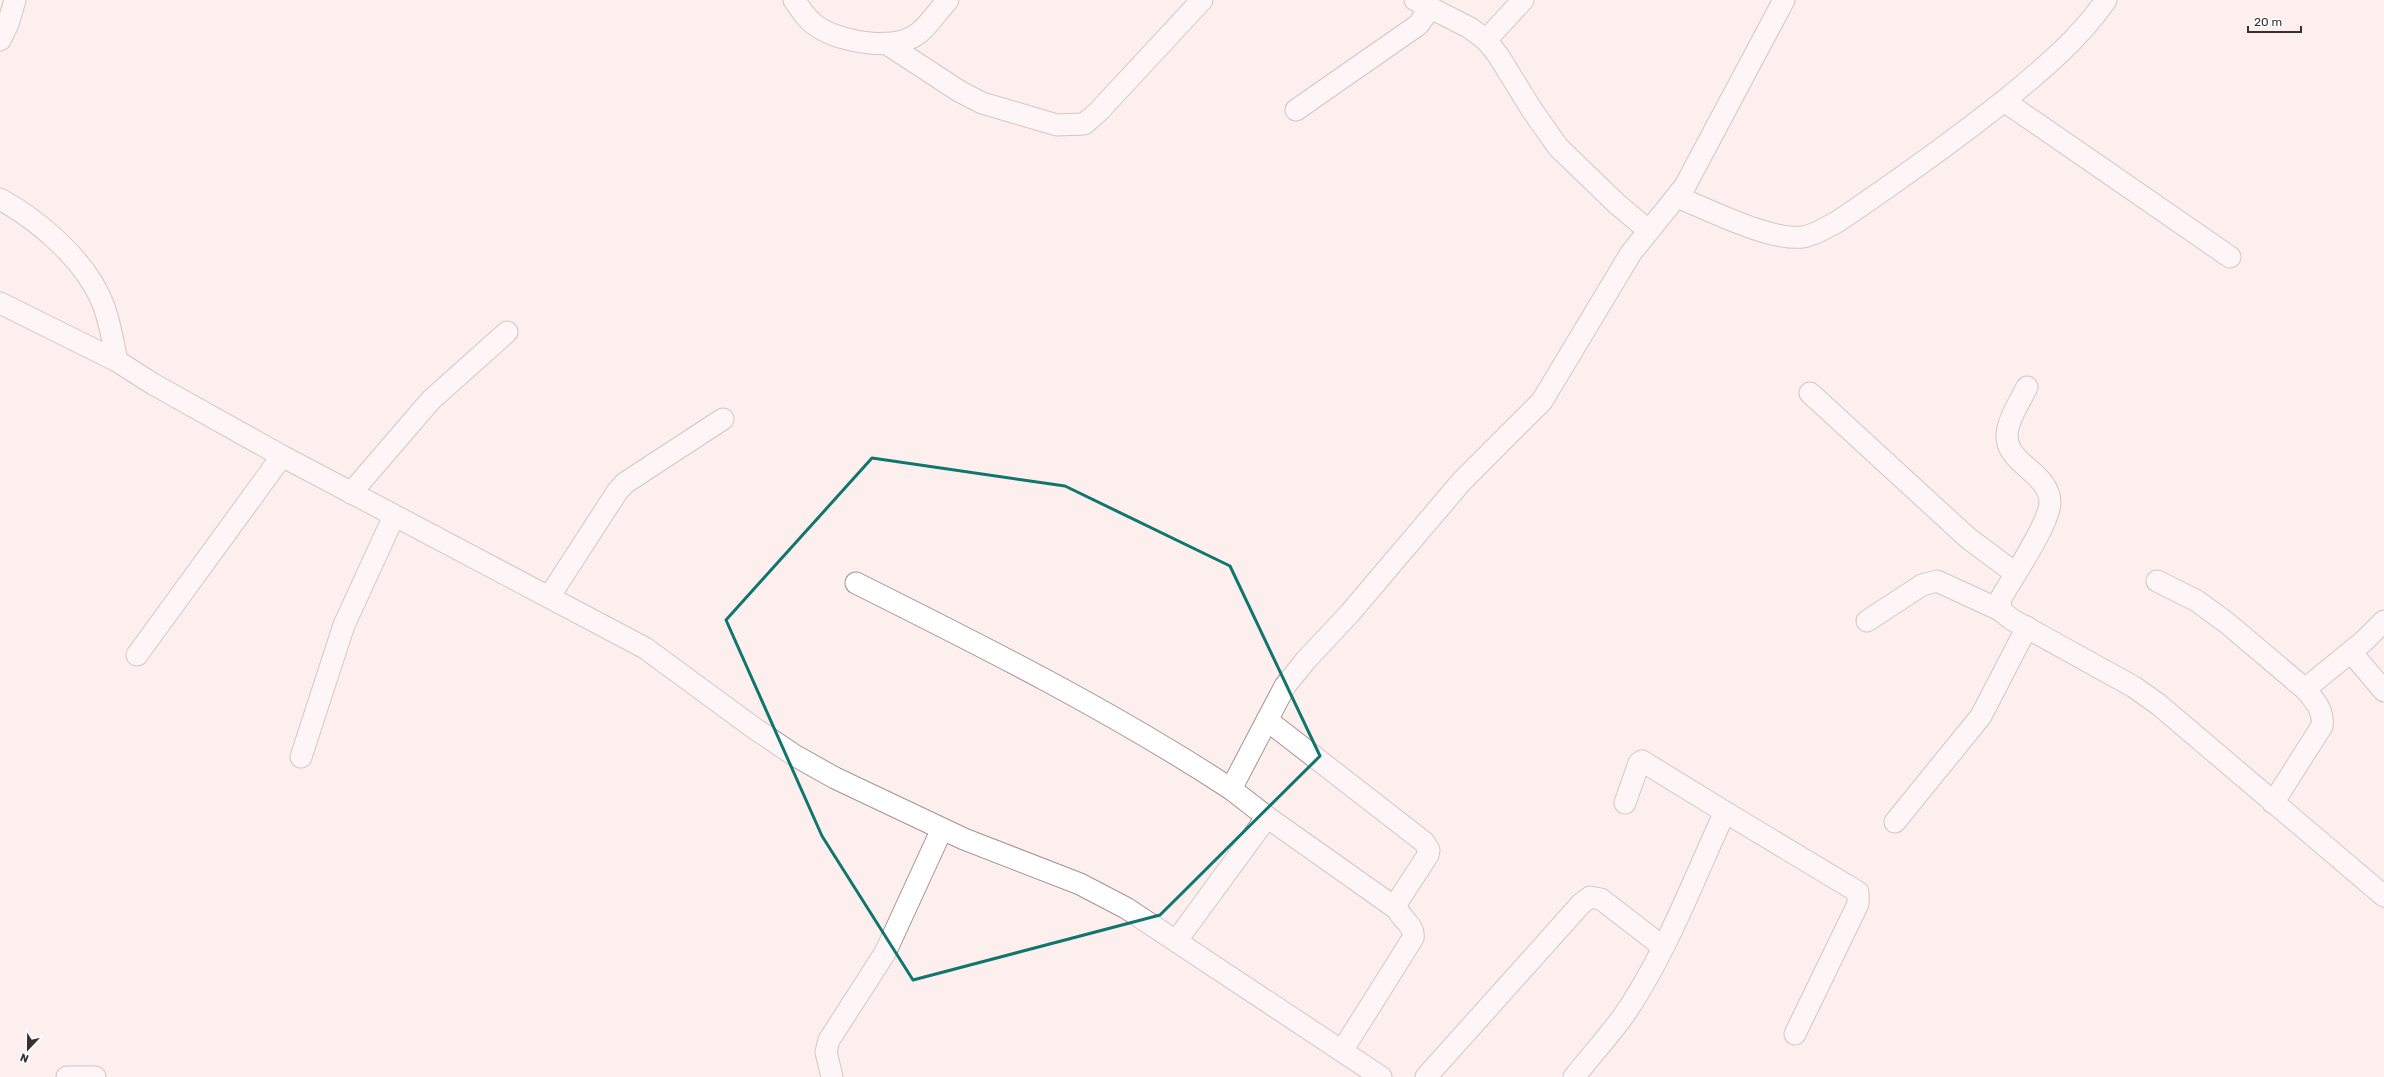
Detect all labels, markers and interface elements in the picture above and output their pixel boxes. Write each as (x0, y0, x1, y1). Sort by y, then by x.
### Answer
scale bar (2248, 8, 2301, 34)
text: 20 m (2254, 15, 2282, 29)
north arrow (8, 1029, 48, 1069)
text: N (18, 1050, 31, 1065)

